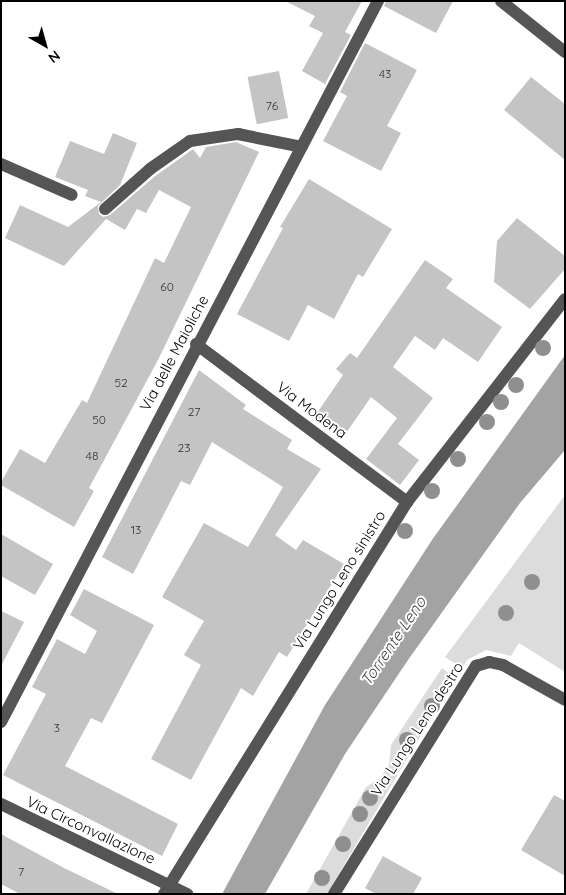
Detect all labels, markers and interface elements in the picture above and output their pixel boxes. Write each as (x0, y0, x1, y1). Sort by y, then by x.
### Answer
north arrow (20, 20, 70, 70)
text: N (45, 47, 64, 67)
house number: 43 (379, 67, 391, 81)
house number: 76 (266, 99, 278, 113)
house number: 60 (160, 280, 174, 294)
street label: Via delle Maioliche (136, 292, 212, 414)
house number: 52 (114, 376, 128, 390)
street label: Via Modena (273, 378, 351, 442)
house number: 27 (188, 405, 200, 419)
house number: 50 (92, 413, 106, 427)
house number: 23 (178, 441, 190, 455)
house number: 48 (86, 449, 98, 463)
street label: Via Lungo Leno sinistro (289, 507, 389, 653)
house number: 13 (131, 523, 141, 537)
water label: Torrente Leno (356, 593, 430, 689)
street label: Via Lungo Leno destro (367, 659, 467, 799)
house number: 3 (54, 721, 60, 735)
street label: Via Circonvallazione (24, 792, 158, 868)
house number: 7 (18, 865, 24, 879)

